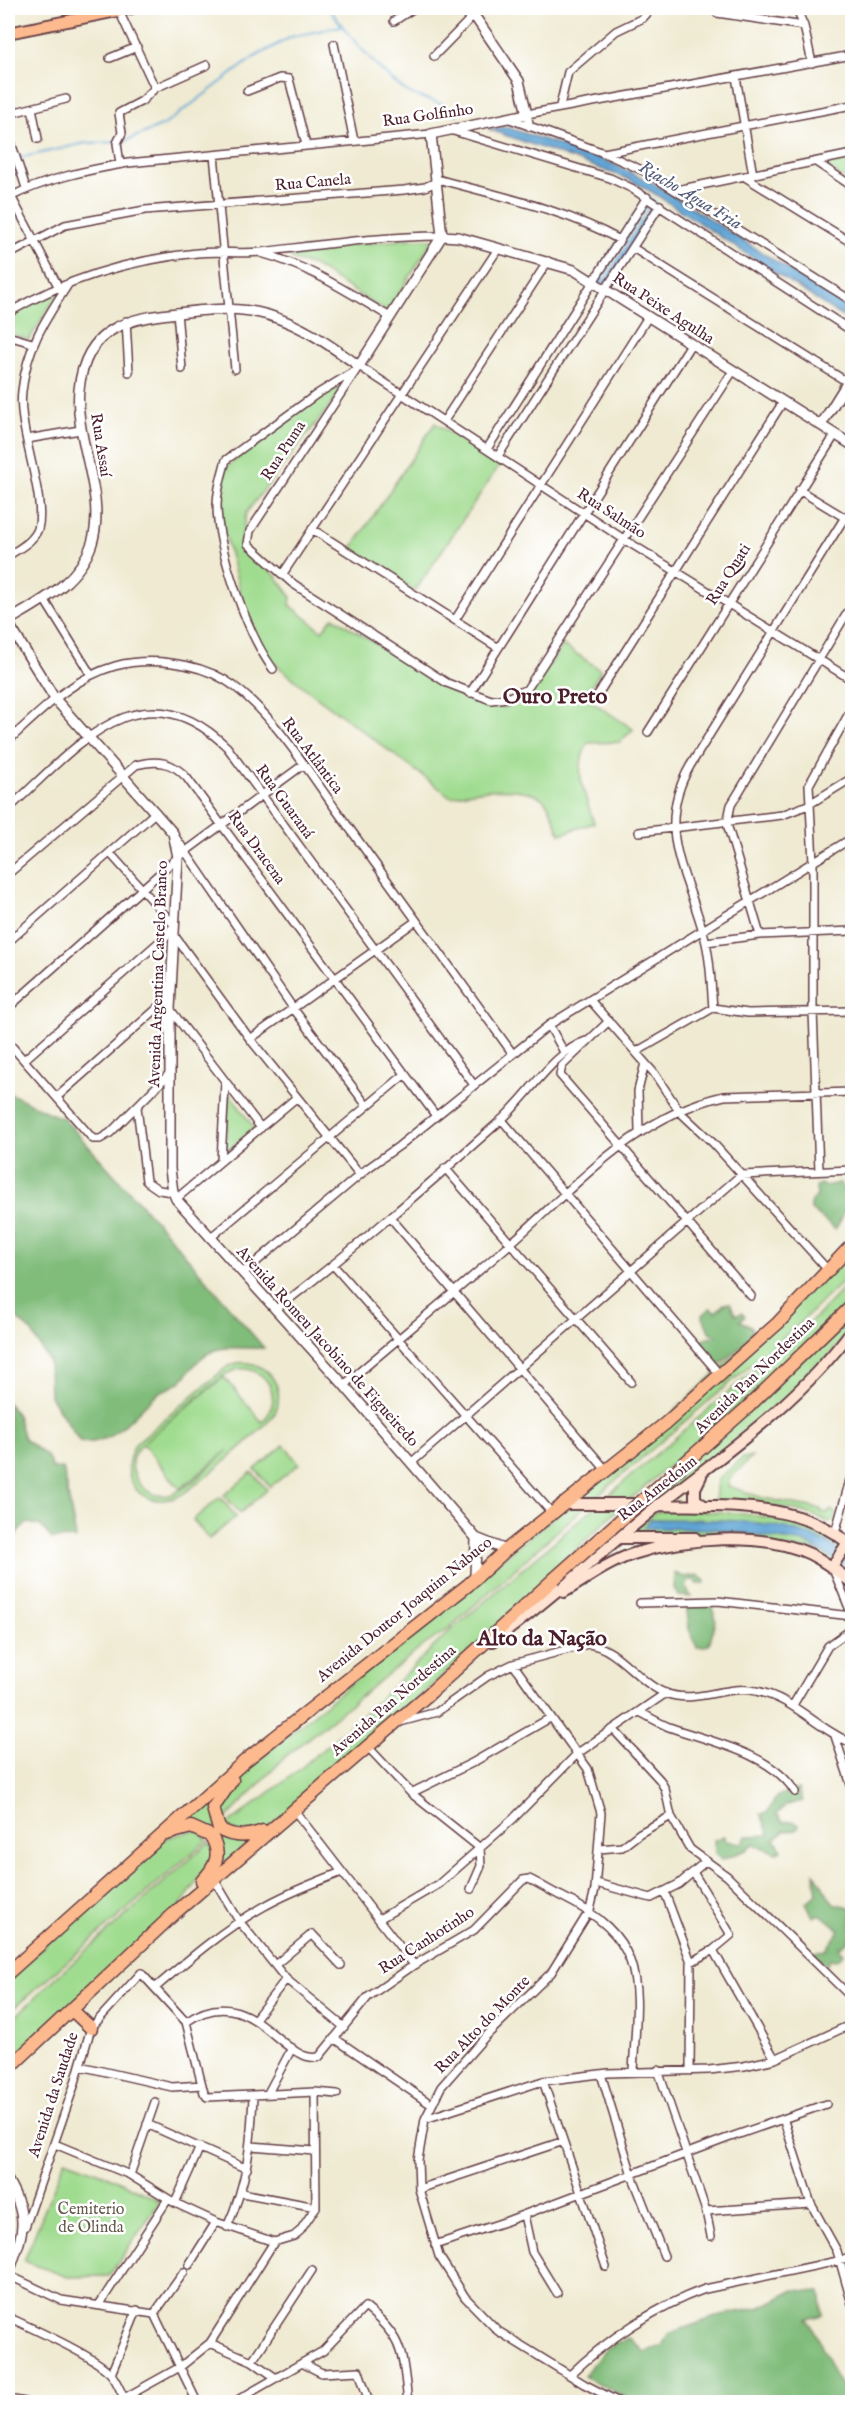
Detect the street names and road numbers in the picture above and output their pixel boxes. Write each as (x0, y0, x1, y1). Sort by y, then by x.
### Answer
street label: Rua Golfinho (381, 100, 475, 132)
street label: Rua Canela (274, 170, 352, 196)
street label: Rua Peixe Agulha (608, 269, 718, 349)
street label: Rua Assaí (85, 412, 115, 480)
street label: Rua Puma (257, 417, 311, 485)
street label: Rua Salmão (573, 484, 650, 544)
street label: Rua Quati (702, 540, 756, 610)
street label: Rua Atlântica (277, 714, 347, 798)
street label: Rua Guaraná (250, 761, 318, 843)
street label: Rua Dracena (223, 807, 289, 889)
street label: Avenida Argentina Castelo Branco (145, 860, 173, 1089)
street label: Avenida Romeu Jacobino de Figueiredo (231, 1242, 423, 1452)
street label: Avenida Pan Nordestina (690, 1313, 819, 1439)
street label: Rua Amedoim (614, 1452, 702, 1526)
street label: Avenida Doutor Joaquim Nabuco (312, 1533, 497, 1688)
street label: Avenida Pan Nordestina (327, 1641, 461, 1761)
street label: Rua Canhotinho (375, 1902, 479, 1979)
street label: Rua Alto do Monte (431, 1972, 535, 2078)
street label: Avenida da Saudade (24, 2030, 84, 2161)

